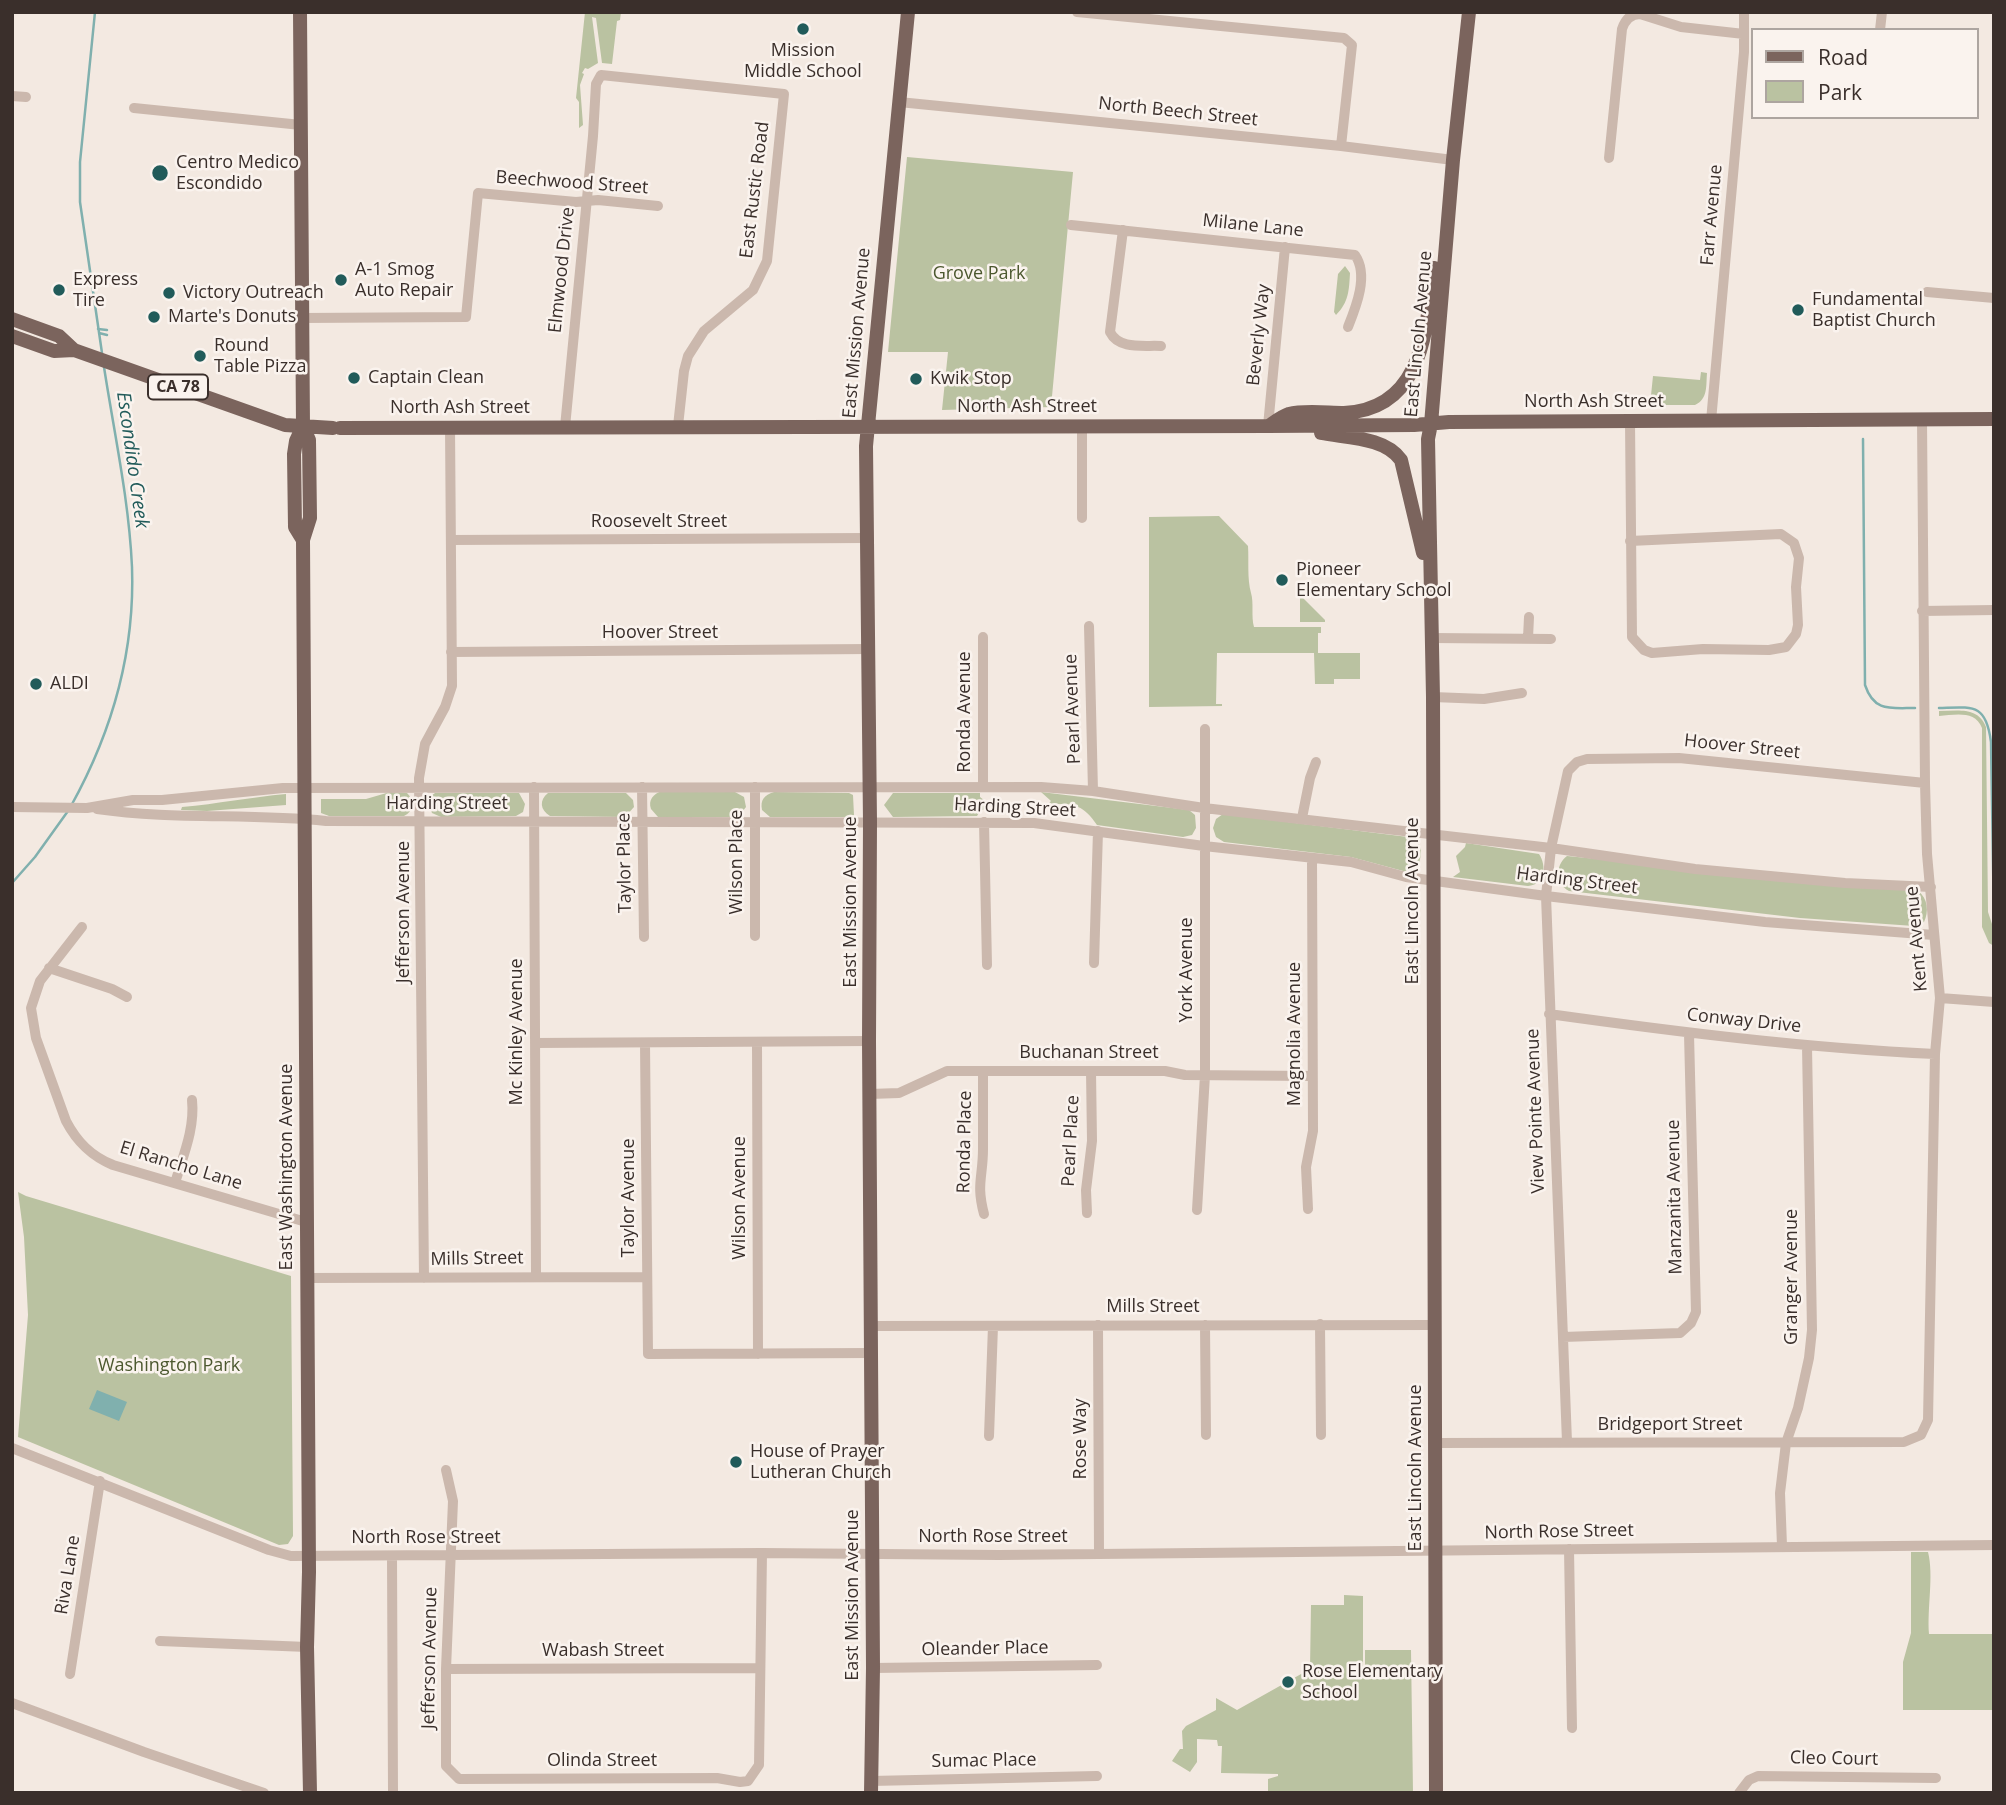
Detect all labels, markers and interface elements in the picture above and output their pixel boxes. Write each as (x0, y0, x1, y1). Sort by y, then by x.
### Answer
marker: Mission Middle School (795, 21, 811, 37)
legend (1750, 28, 1978, 119)
place label: Mission Middle School (744, 40, 862, 82)
text: Road (1818, 43, 1868, 71)
text: Park (1818, 78, 1862, 106)
street label: North Beech Street (1097, 93, 1259, 131)
street label: East Rustic Road (736, 120, 774, 260)
place label: Centro Medico Escondido (176, 152, 299, 194)
marker: Centro Medico Escondido (150, 163, 170, 183)
street label: Farr Avenue (1697, 164, 1727, 266)
street label: Beechwood Street (495, 167, 649, 199)
street label: Elmwood Drive (545, 206, 579, 334)
street label: Milane Lane (1201, 210, 1305, 242)
street label: East Mission Avenue (839, 247, 875, 419)
street label: East Lincoln Avenue (1401, 250, 1437, 418)
place label: A-1 Smog Auto Repair (355, 259, 453, 302)
park label: Grove Park (933, 263, 1025, 285)
place label: Express Tire (73, 269, 138, 312)
marker: A-1 Smog Auto Repair (333, 272, 349, 288)
marker: Express Tire (51, 282, 67, 298)
place label: Victory Outreach (183, 282, 324, 304)
street label: Beverly Way (1243, 283, 1275, 387)
marker: Victory Outreach (161, 285, 177, 301)
place label: Fundamental Baptist Church (1812, 289, 1936, 332)
marker: Fundamental Baptist Church (1790, 302, 1806, 318)
place label: Marte's Donuts (168, 306, 296, 328)
marker: Marte's Donuts (146, 309, 162, 325)
place label: Round Table Pizza (214, 335, 307, 378)
marker: Round Table Pizza (192, 348, 208, 364)
place label: Captain Clean (368, 367, 484, 389)
place label: Kwik Stop (930, 368, 1012, 390)
marker: Captain Clean (346, 370, 362, 386)
marker: Kwik Stop (908, 371, 924, 387)
road number: CA 78 (148, 374, 208, 400)
water label: Escondido Creek (111, 390, 153, 530)
street label: North Ash Street (1524, 391, 1664, 413)
street label: North Ash Street (957, 396, 1097, 418)
street label: North Ash Street (390, 397, 530, 419)
street label: Roosevelt Street (591, 511, 727, 533)
place label: Pioneer Elementary School (1296, 559, 1452, 602)
marker: Pioneer Elementary School (1274, 572, 1290, 588)
street label: Hoover Street (602, 622, 718, 644)
street label: Ronda Avenue (954, 651, 976, 773)
street label: Pearl Avenue (1060, 654, 1086, 764)
place label: ALDI (50, 673, 89, 695)
marker: ALDI (28, 676, 44, 692)
street label: Hoover Street (1683, 730, 1801, 764)
street label: Harding Street (386, 793, 508, 815)
street label: Harding Street (954, 794, 1076, 822)
street label: Wilson Place (726, 810, 748, 914)
street label: Taylor Place (613, 813, 637, 913)
street label: East Mission Avenue (840, 816, 862, 988)
street label: East Lincoln Avenue (1402, 817, 1424, 985)
street label: Jefferson Avenue (393, 841, 415, 983)
street label: Harding Street (1515, 863, 1639, 899)
street label: Kent Avenue (1902, 885, 1932, 993)
street label: York Avenue (1176, 917, 1198, 1023)
street label: Mc Kinley Avenue (506, 958, 528, 1106)
street label: Magnolia Avenue (1284, 962, 1306, 1106)
street label: Conway Drive (1686, 1004, 1802, 1038)
street label: View Pointe Avenue (1522, 1028, 1550, 1194)
street label: Buchanan Street (1019, 1042, 1159, 1064)
street label: East Washington Avenue (276, 1064, 298, 1270)
street label: Ronda Place (953, 1090, 977, 1194)
street label: Pearl Place (1058, 1095, 1084, 1187)
street label: Manzanita Avenue (1663, 1119, 1687, 1275)
street label: Wilson Avenue (729, 1136, 751, 1260)
street label: El Rancho Lane (117, 1137, 245, 1195)
street label: Taylor Avenue (618, 1138, 640, 1258)
street label: Granger Avenue (1781, 1209, 1803, 1345)
street label: Mills Street (430, 1247, 524, 1271)
street label: Mills Street (1106, 1296, 1200, 1318)
park label: Washington Park (98, 1355, 240, 1377)
street label: East Lincoln Avenue (1405, 1384, 1427, 1552)
street label: Rose Way (1070, 1399, 1092, 1479)
street label: Bridgeport Street (1598, 1414, 1742, 1436)
place label: House of Prayer Lutheran Church (750, 1441, 892, 1484)
marker: House of Prayer Lutheran Church (728, 1454, 744, 1470)
street label: East Mission Avenue (842, 1509, 864, 1681)
street label: North Rose Street (1484, 1520, 1634, 1544)
street label: North Rose Street (918, 1526, 1068, 1548)
street label: North Rose Street (351, 1527, 501, 1549)
street label: Riva Lane (51, 1534, 85, 1616)
street label: Jefferson Avenue (418, 1587, 442, 1729)
street label: Oleander Place (921, 1637, 1049, 1661)
street label: Wabash Street (542, 1640, 664, 1662)
place label: Rose Elementary School (1302, 1661, 1443, 1704)
marker: Rose Elementary School (1280, 1674, 1296, 1690)
street label: Cleo Court (1790, 1747, 1878, 1771)
street label: Sumac Place (931, 1749, 1037, 1773)
street label: Olinda Street (547, 1750, 657, 1772)

